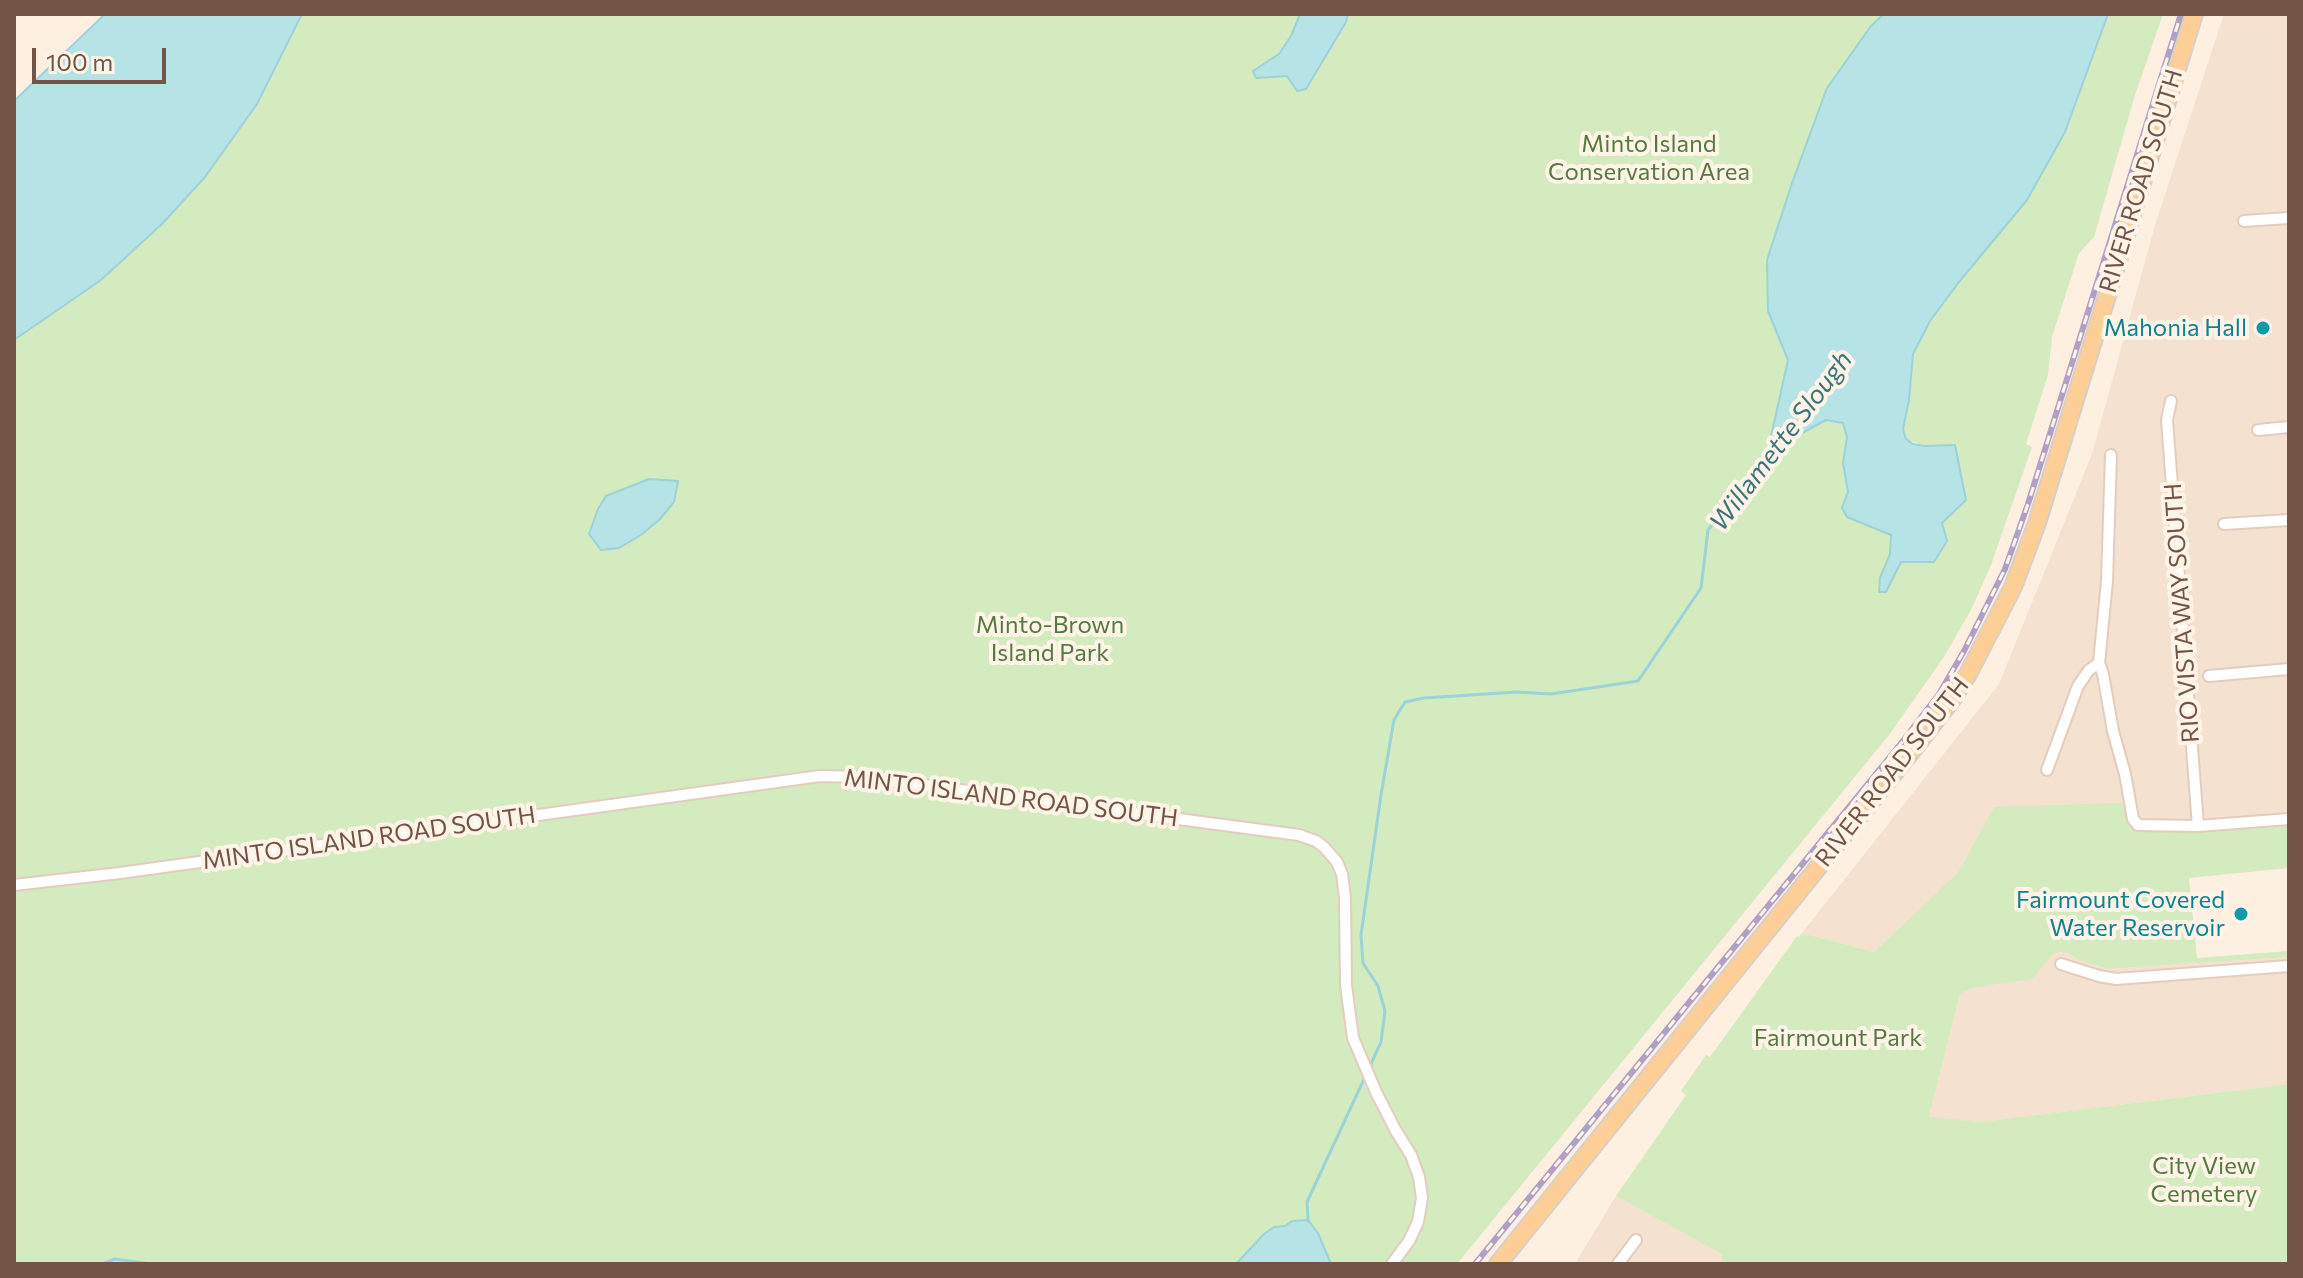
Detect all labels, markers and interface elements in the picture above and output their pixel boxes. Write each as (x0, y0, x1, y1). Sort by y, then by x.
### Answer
scale bar (36, 32, 170, 82)
text: 100 m (46, 47, 113, 76)
street label: RIVER ROAD SOUTH (2093, 66, 2189, 296)
park label: Minto Island Conservation Area (1548, 130, 1750, 186)
place label: Mahonia Hall (2104, 314, 2247, 342)
marker: Mahonia Hall (2254, 319, 2272, 337)
water label: Willamette Slough (1703, 345, 1859, 537)
street label: RIO VISTA WAY SOUTH (2159, 482, 2205, 744)
park label: Minto-Brown Island Park (976, 611, 1124, 667)
street label: RIVER ROAD SOUTH (1809, 672, 1975, 872)
street label: MINTO ISLAND ROAD SOUTH (842, 763, 1180, 833)
street label: MINTO ISLAND ROAD SOUTH (201, 800, 537, 876)
place label: Fairmount Covered Water Reservoir (2016, 886, 2225, 942)
marker: Fairmount Covered Water Reservoir (2232, 905, 2250, 923)
park label: Fairmount Park (1754, 1024, 1922, 1052)
park label: City View Cemetery (2151, 1152, 2257, 1208)

